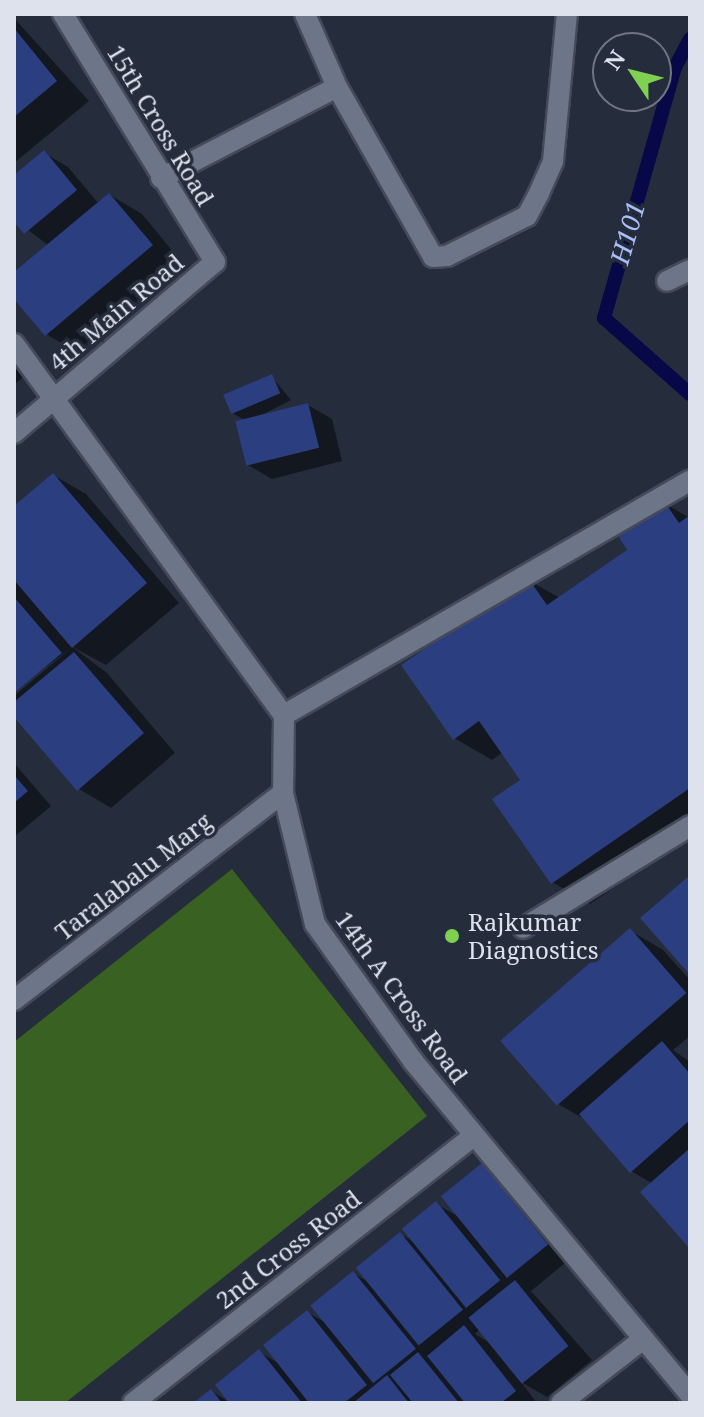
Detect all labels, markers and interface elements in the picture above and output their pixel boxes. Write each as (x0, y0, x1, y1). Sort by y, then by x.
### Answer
north arrow (592, 32, 672, 112)
street label: 15th Cross Road (102, 39, 220, 211)
text: N (597, 44, 631, 75)
water label: H101 (604, 198, 652, 268)
street label: 4th Main Road (43, 247, 189, 377)
street label: Taralabalu Marg (49, 806, 217, 946)
street label: 14th A Cross Road (330, 905, 474, 1089)
place label: Rajkumar Diagnostics (468, 908, 598, 964)
marker: Rajkumar Diagnostics (443, 927, 461, 945)
street label: 2nd Cross Road (210, 1184, 366, 1314)

